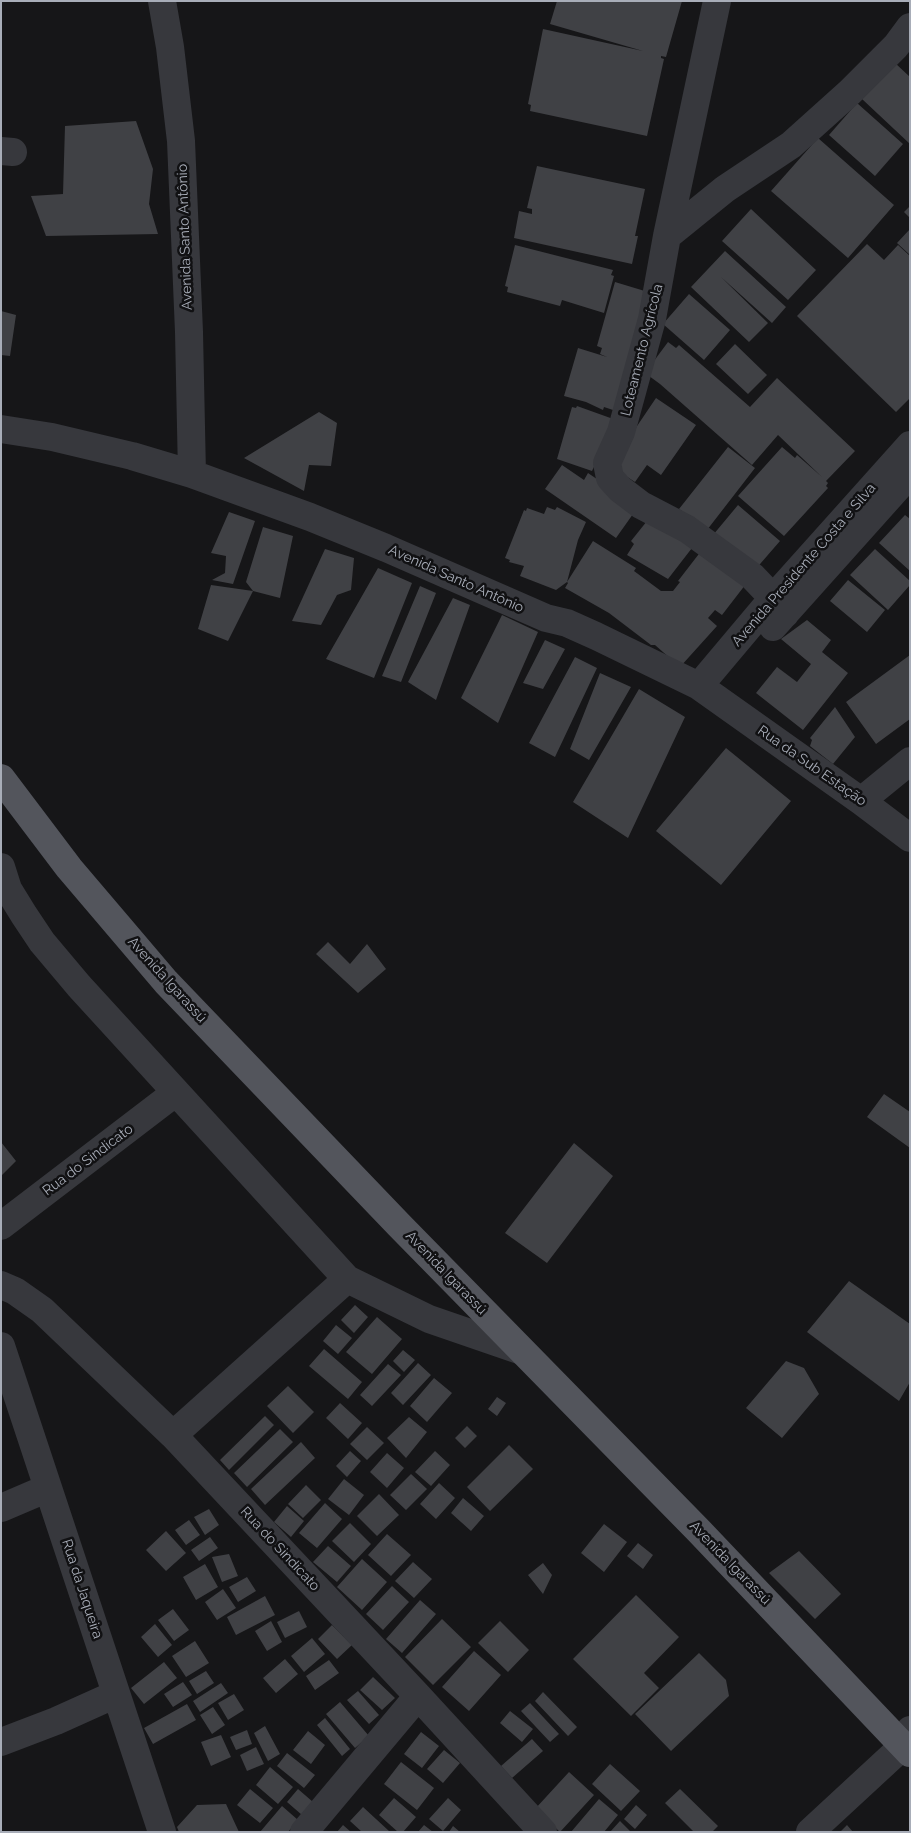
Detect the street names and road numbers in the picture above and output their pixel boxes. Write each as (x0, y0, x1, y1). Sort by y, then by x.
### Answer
street label: Avenida Santo Antônio (174, 164, 196, 310)
street label: Loteamento Agrícola (617, 282, 667, 418)
street label: Avenida Presidente Costa e Silva (729, 480, 879, 650)
street label: Avenida Santo Antônio (386, 542, 526, 616)
street label: Rua da Sub Estação (754, 722, 870, 810)
street label: Avenida Igarassú (124, 934, 210, 1026)
street label: Rua do Sindicato (40, 1121, 136, 1199)
street label: Avenida Igarassú (402, 1228, 490, 1318)
street label: Rua do Sindicato (237, 1503, 323, 1595)
street label: Avenida Igarassú (686, 1518, 774, 1608)
street label: Rua da Jaqueira (58, 1537, 106, 1641)

